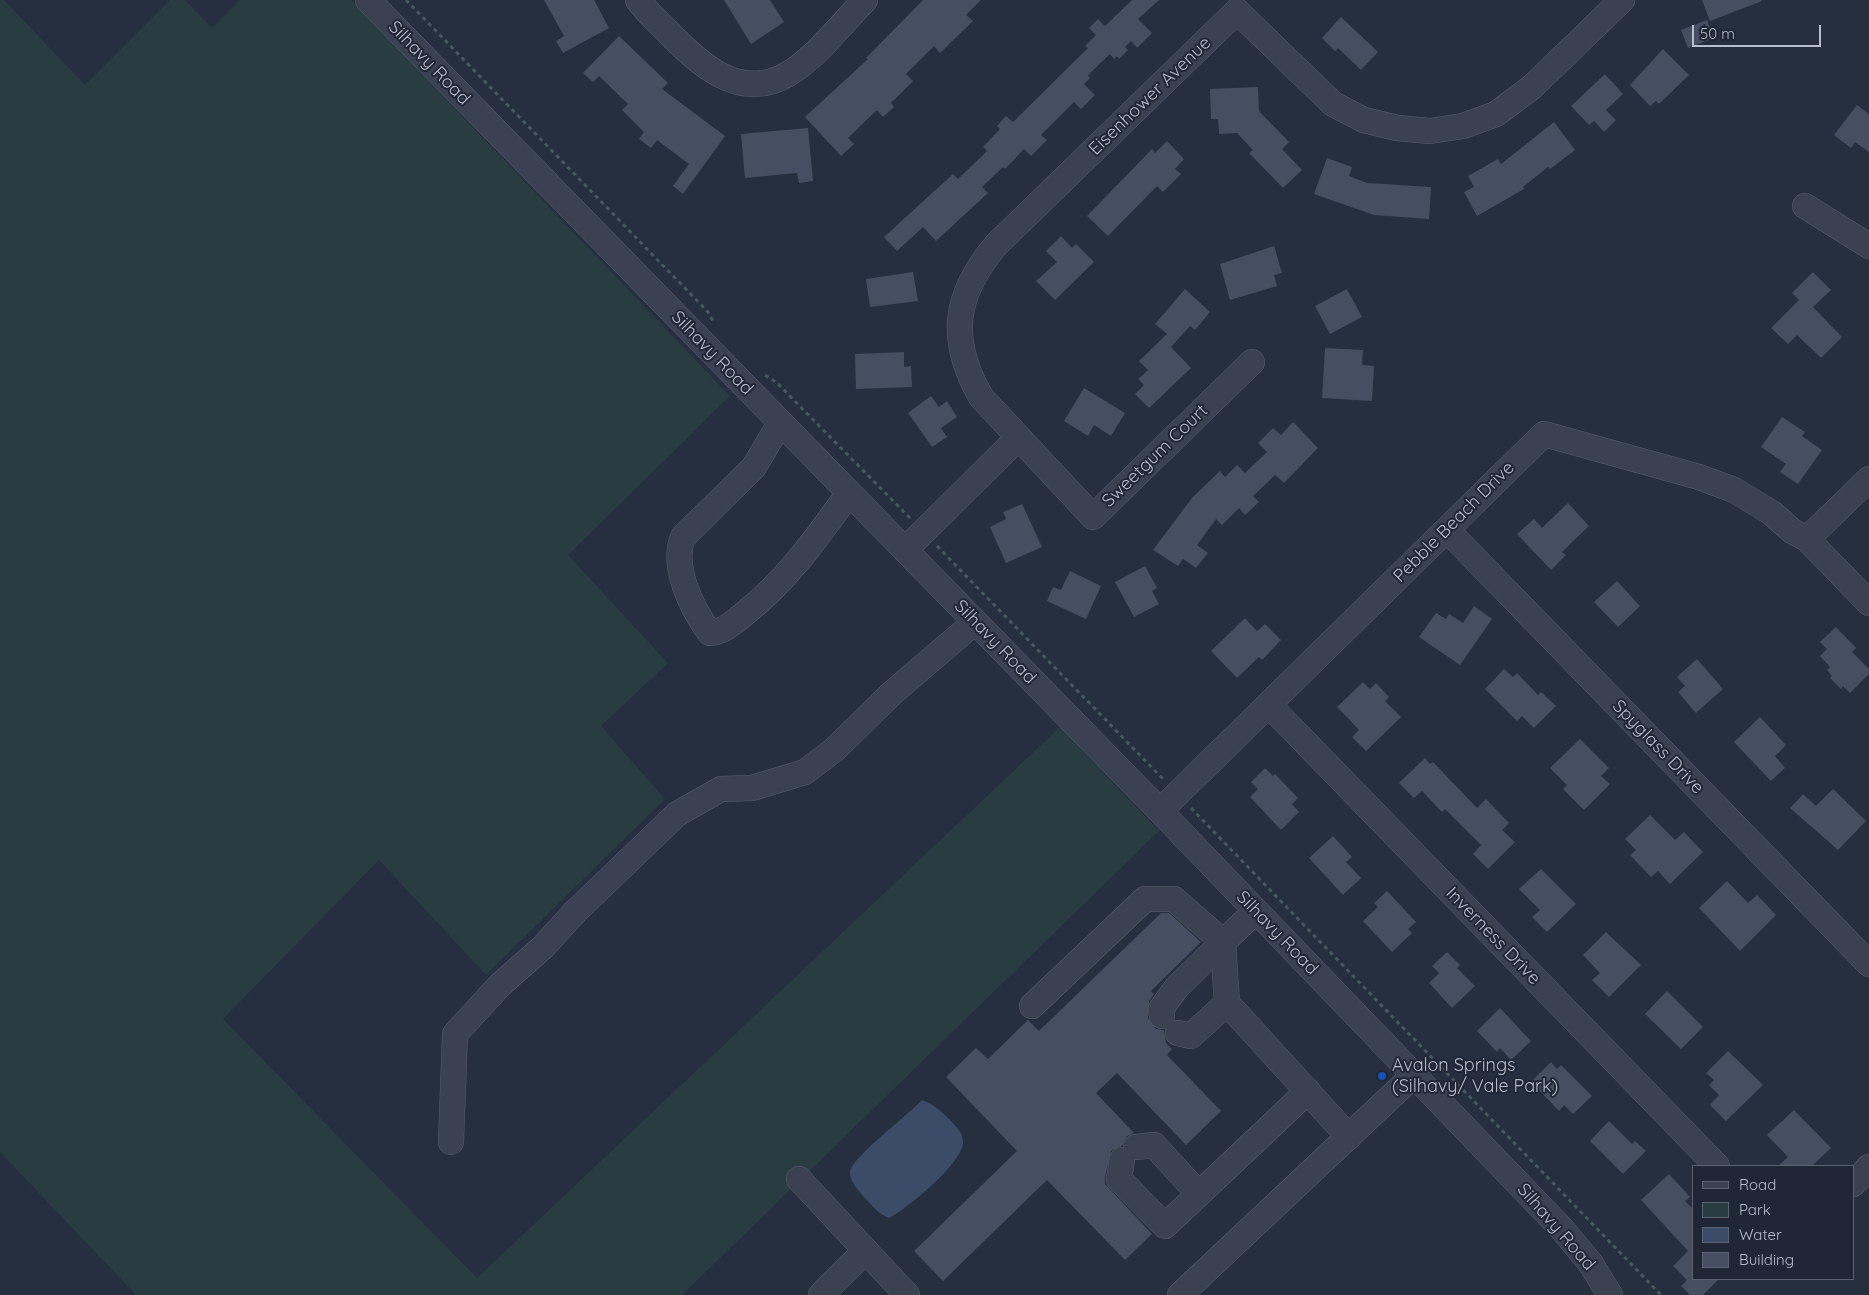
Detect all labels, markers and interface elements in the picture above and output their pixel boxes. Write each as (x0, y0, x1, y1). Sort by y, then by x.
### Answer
scale bar (1694, 15, 1823, 47)
street label: Silhavy Road (384, 17, 474, 109)
text: 50 m (1700, 24, 1735, 43)
street label: Eisenhower Avenue (1084, 32, 1216, 160)
street label: Silhavy Road (667, 307, 757, 399)
street label: Sweetgum Court (1098, 400, 1212, 512)
street label: Pebble Beach Drive (1389, 457, 1519, 587)
street label: Silhavy Road (950, 596, 1040, 688)
street label: Spyglass Drive (1608, 695, 1708, 799)
street label: Inverness Drive (1441, 883, 1545, 989)
street label: Silhavy Road (1232, 887, 1322, 979)
place label: Avalon Springs (Silhavy/ Vale Park) (1392, 1055, 1558, 1098)
marker: Avalon Springs (Silhavy/ Vale Park) (1376, 1070, 1388, 1082)
legend (1692, 1165, 1854, 1280)
text: Road (1739, 1175, 1776, 1194)
street label: Silhavy Road (1512, 1179, 1600, 1275)
text: Park (1739, 1200, 1771, 1219)
text: Water (1739, 1225, 1782, 1244)
text: Building (1739, 1250, 1794, 1269)

